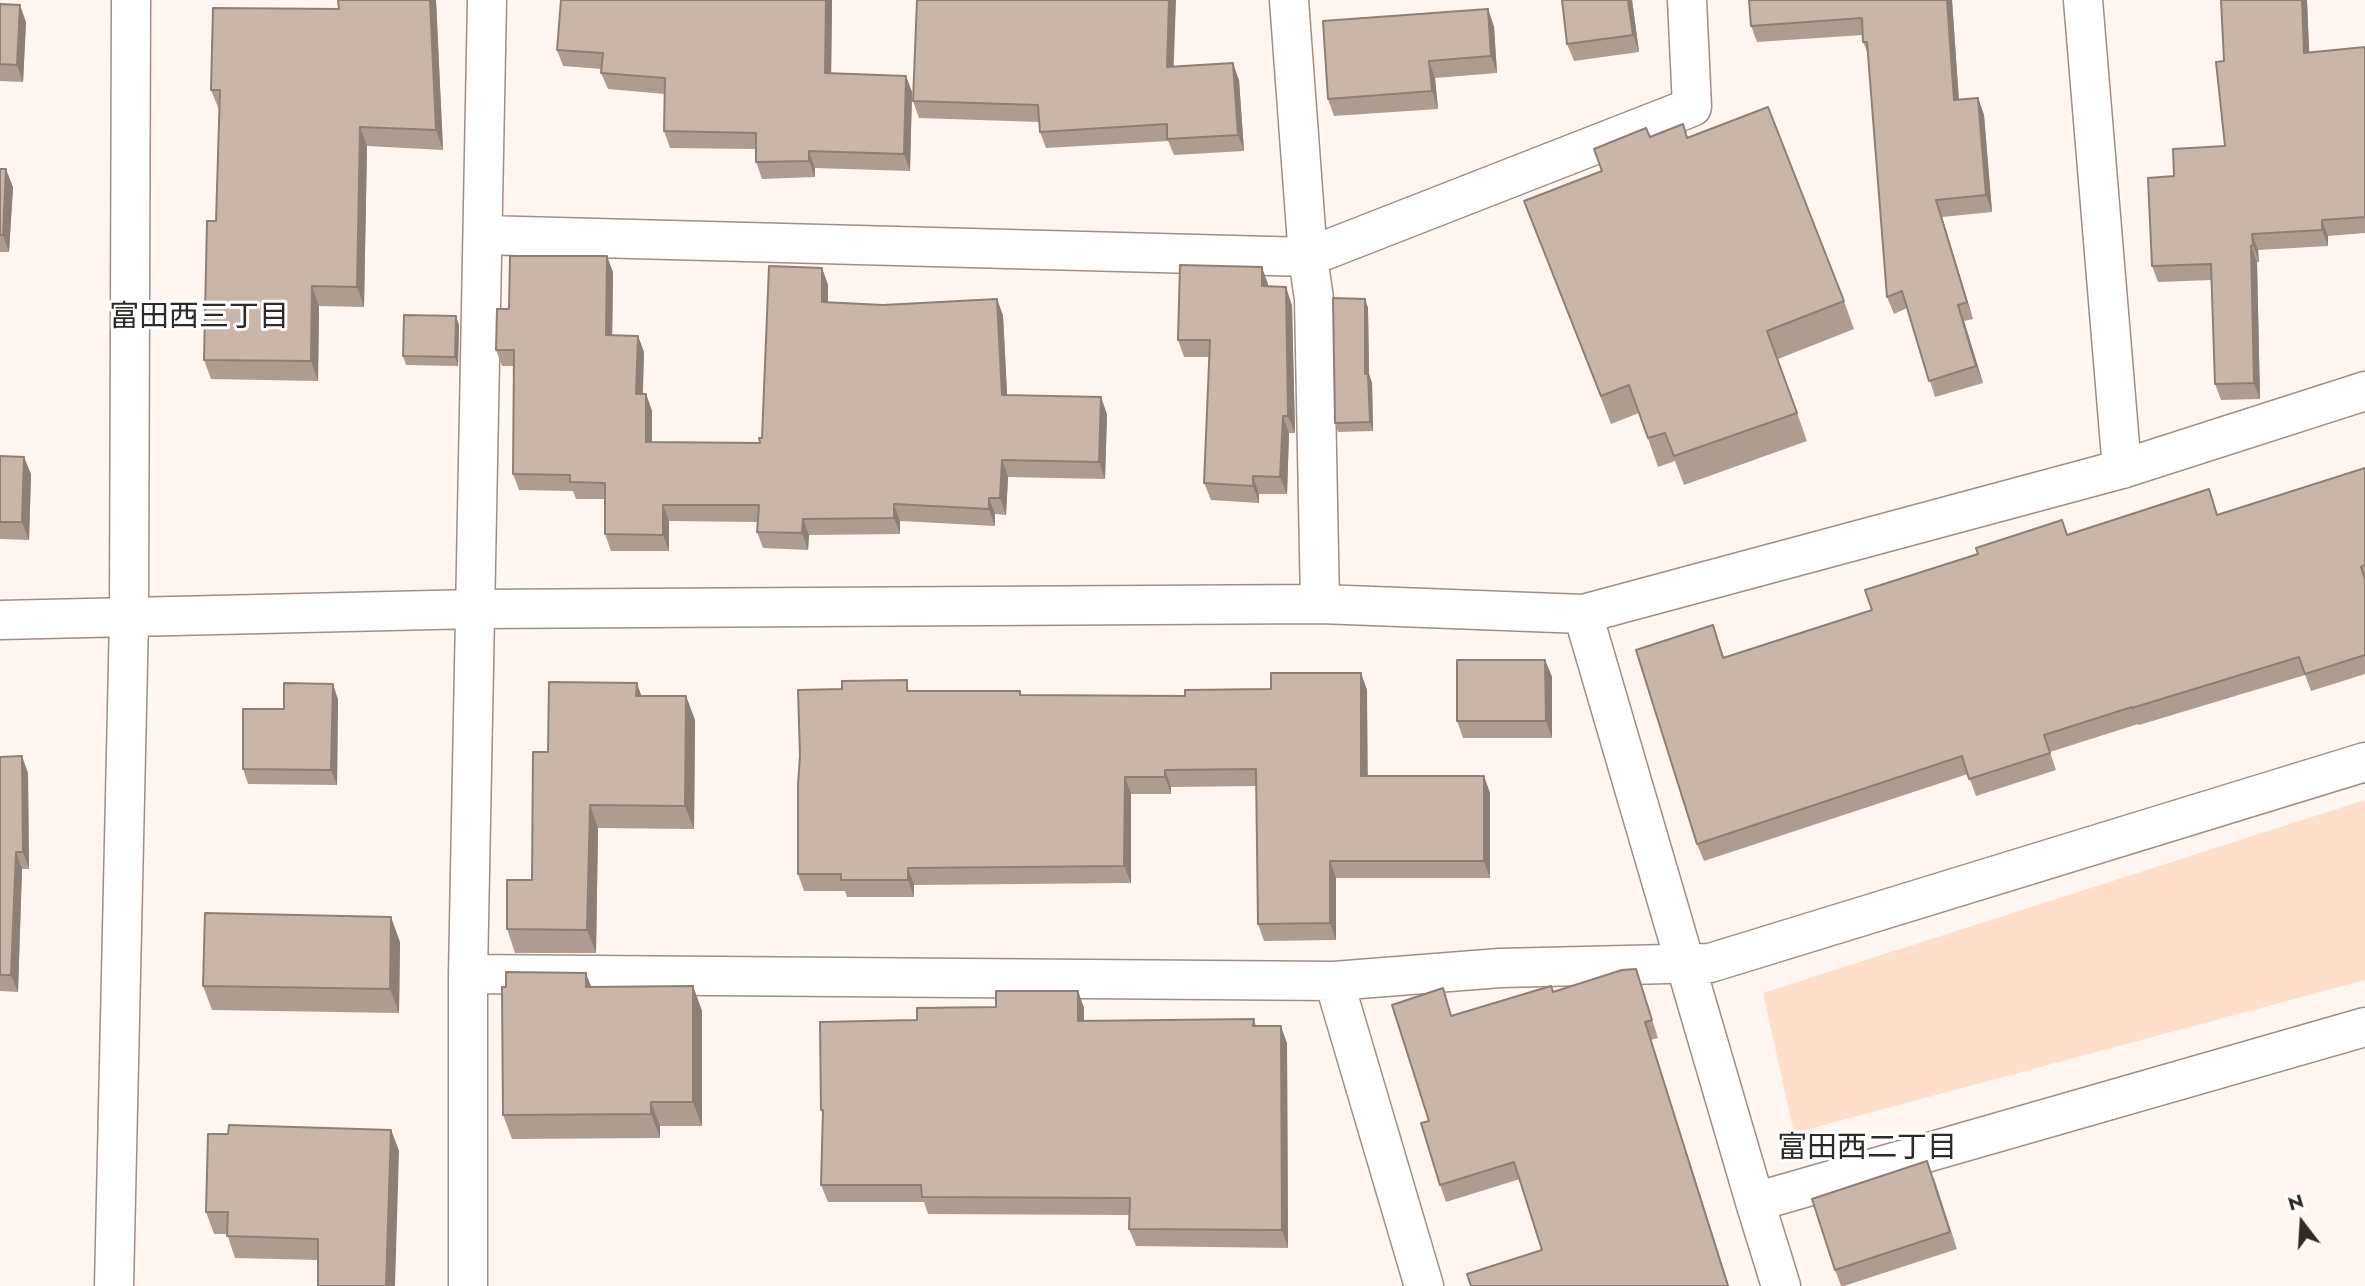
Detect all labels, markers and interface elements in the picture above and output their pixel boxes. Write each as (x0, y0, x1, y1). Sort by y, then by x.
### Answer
district label: 富田西三丁目 (109, 301, 289, 337)
district label: 富田西二丁目 (1777, 1132, 1957, 1168)
text: N (2285, 1187, 2307, 1218)
north arrow (2267, 1188, 2337, 1258)

